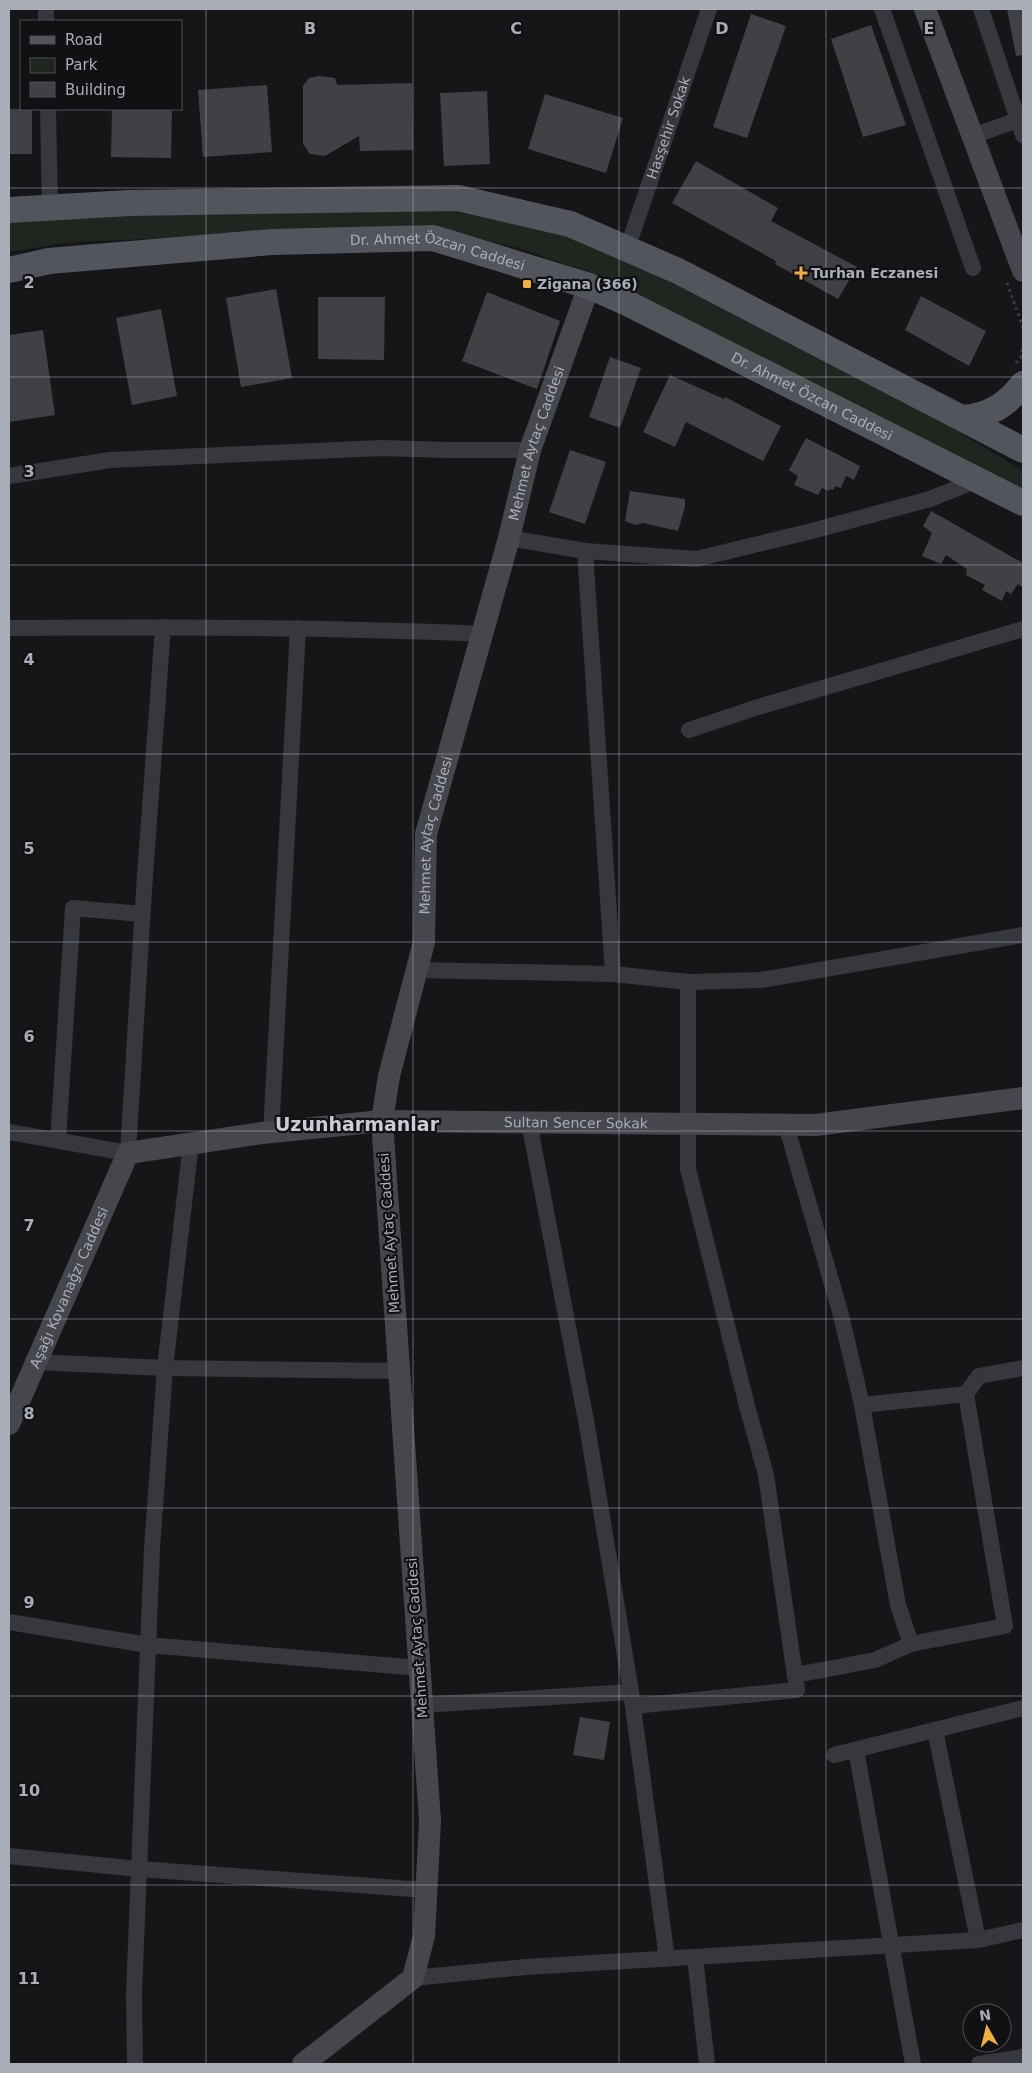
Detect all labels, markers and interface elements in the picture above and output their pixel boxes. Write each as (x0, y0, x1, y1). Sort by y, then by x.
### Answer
text: B (304, 19, 316, 38)
text: C (510, 19, 522, 38)
text: D (715, 19, 729, 38)
text: E (924, 19, 934, 38)
legend (20, 20, 182, 110)
text: Road (65, 31, 103, 49)
text: Park (65, 56, 98, 74)
street label: Hasşehir Sokak (643, 74, 694, 181)
text: Building (65, 81, 126, 99)
street label: Dr. Ahmet Özcan Caddesi (350, 229, 527, 274)
place label: Turhan Eczanesi (811, 265, 938, 281)
marker: Turhan Eczanesi (795, 267, 807, 279)
text: 2 (23, 273, 35, 292)
place label: Zigana (366) (537, 276, 638, 292)
marker: Zigana (366) (521, 278, 533, 290)
street label: Dr. Ahmet Özcan Caddesi (729, 349, 895, 444)
street label: Mehmet Aytaç Caddesi (505, 364, 568, 522)
text: 3 (23, 462, 35, 481)
text: 4 (23, 650, 35, 669)
street label: Mehmet Aytaç Caddesi (417, 754, 455, 915)
text: 5 (23, 839, 35, 858)
text: 6 (23, 1027, 35, 1046)
district label: Uzunharmanlar (275, 1113, 440, 1135)
street label: Sultan Sencer Sokak (504, 1114, 649, 1131)
street label: Mehmet Aytaç Caddesi (375, 1152, 403, 1314)
street label: Aşağı Kovanağzı Caddesi (26, 1204, 111, 1371)
text: 7 (23, 1216, 35, 1235)
text: 8 (23, 1404, 35, 1423)
street label: Mehmet Aytaç Caddesi (403, 1557, 431, 1719)
text: 9 (23, 1593, 35, 1612)
text: 10 (18, 1781, 40, 1800)
text: 11 (18, 1969, 40, 1988)
north arrow (962, 2003, 1012, 2053)
text: N (978, 2006, 992, 2024)

